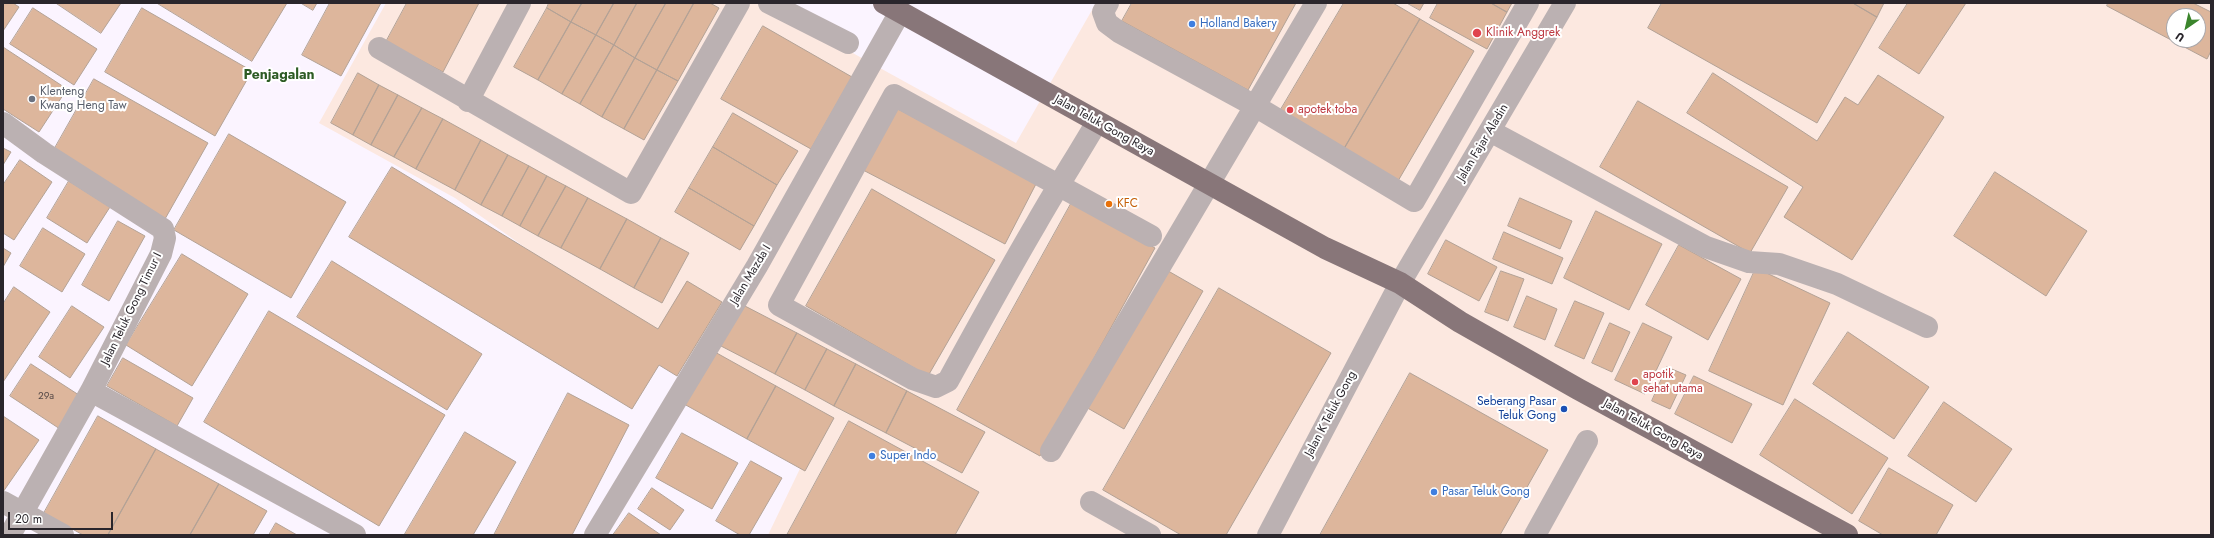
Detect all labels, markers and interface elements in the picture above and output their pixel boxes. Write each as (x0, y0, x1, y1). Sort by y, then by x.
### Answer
north arrow (2166, 8, 2206, 48)
place label: Holland Bakery (1200, 17, 1277, 31)
marker: Holland Bakery (1187, 19, 1197, 29)
place label: Klinik Anggrek (1486, 26, 1560, 40)
marker: Klinik Anggrek (1471, 27, 1483, 39)
text: U (2172, 28, 2188, 46)
district label: Penjagalan (243, 68, 315, 84)
place label: Klenteng Kwang Heng Taw (40, 85, 127, 113)
street label: Jalan Teluk Gong Raya (1052, 93, 1156, 159)
marker: Klenteng Kwang Heng Taw (27, 94, 37, 104)
street label: Jalan Fajar Aladin (1454, 102, 1512, 184)
place label: apotek toba (1298, 103, 1357, 117)
marker: apotek toba (1285, 105, 1295, 115)
place label: KFC (1117, 197, 1138, 211)
marker: KFC (1104, 199, 1114, 209)
street label: Jalan Mazda I (728, 242, 774, 308)
street label: Jalan Teluk Gong Timur I (99, 250, 165, 368)
place label: apotik sehat utama (1643, 368, 1703, 396)
street label: Jalan K Teluk Gong (1302, 369, 1360, 459)
marker: apotik sehat utama (1630, 377, 1640, 387)
house number: 29a (38, 391, 54, 403)
place label: Seberang Pasar Teluk Gong (1477, 395, 1556, 423)
street label: Jalan Teluk Gong Raya (1601, 397, 1705, 463)
marker: Seberang Pasar Teluk Gong (1559, 404, 1569, 414)
place label: Super Indo (880, 449, 936, 463)
marker: Super Indo (867, 451, 877, 461)
place label: Pasar Teluk Gong (1442, 485, 1530, 499)
marker: Pasar Teluk Gong (1429, 487, 1439, 497)
scale bar (10, 504, 115, 530)
text: 20 m (15, 510, 42, 528)

